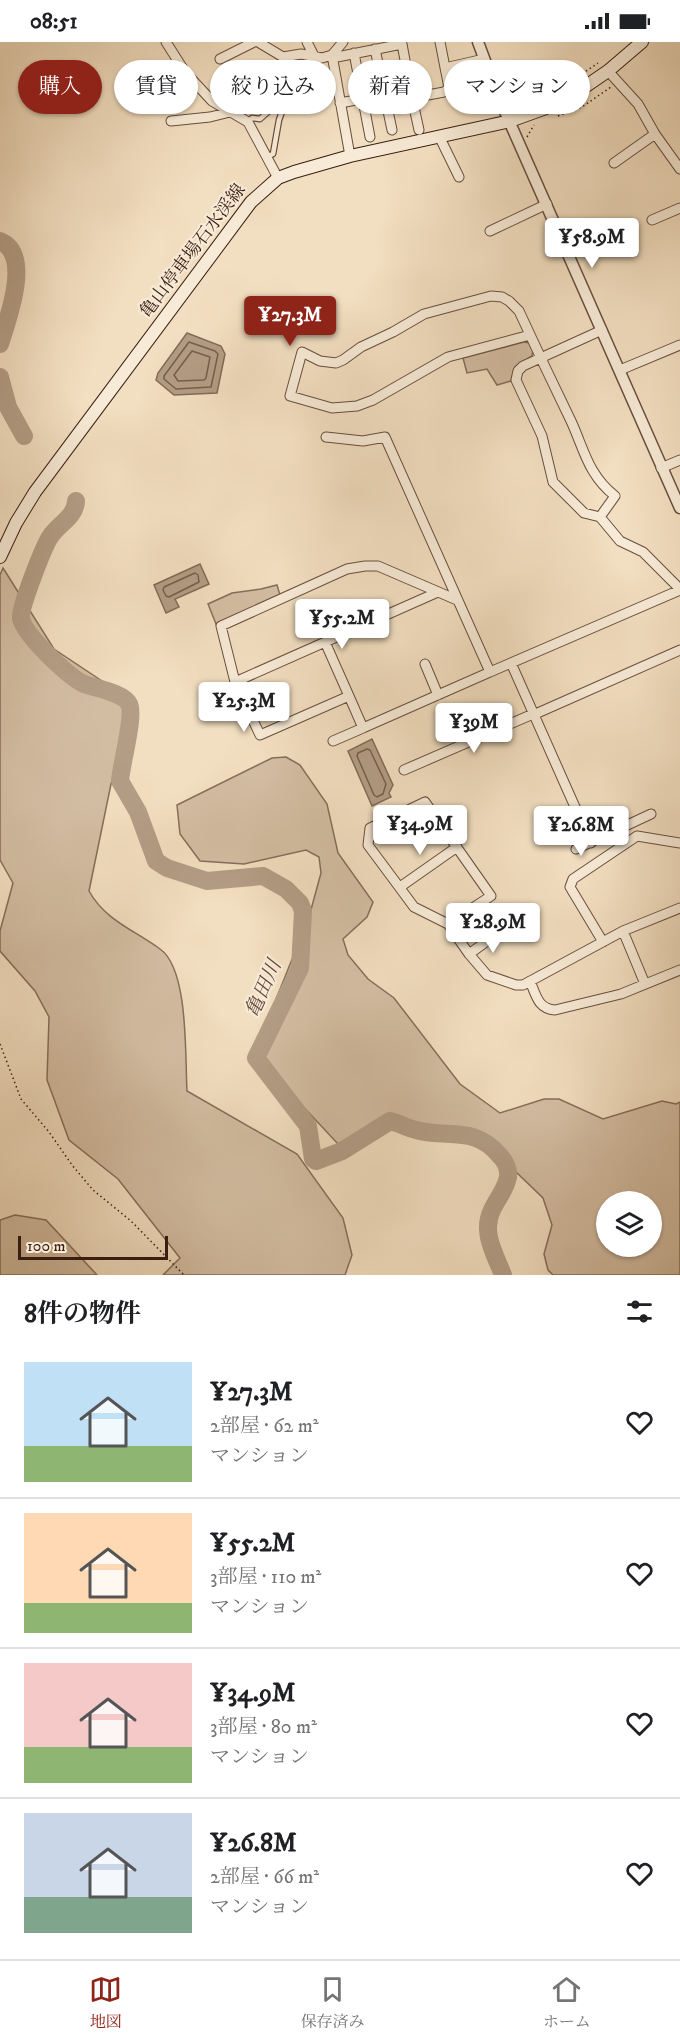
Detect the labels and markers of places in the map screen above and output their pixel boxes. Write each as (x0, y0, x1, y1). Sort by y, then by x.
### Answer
pin: ¥58.9M (543, 218, 641, 269)
pin: ¥27.3M (241, 296, 339, 347)
pin: ¥55.2M (293, 599, 391, 650)
pin: ¥25.3M (195, 682, 293, 733)
pin: ¥39M (438, 703, 510, 754)
pin: ¥34.9M (371, 805, 469, 856)
pin: ¥26.8M (532, 806, 630, 857)
pin: ¥28.9M (444, 903, 542, 954)

